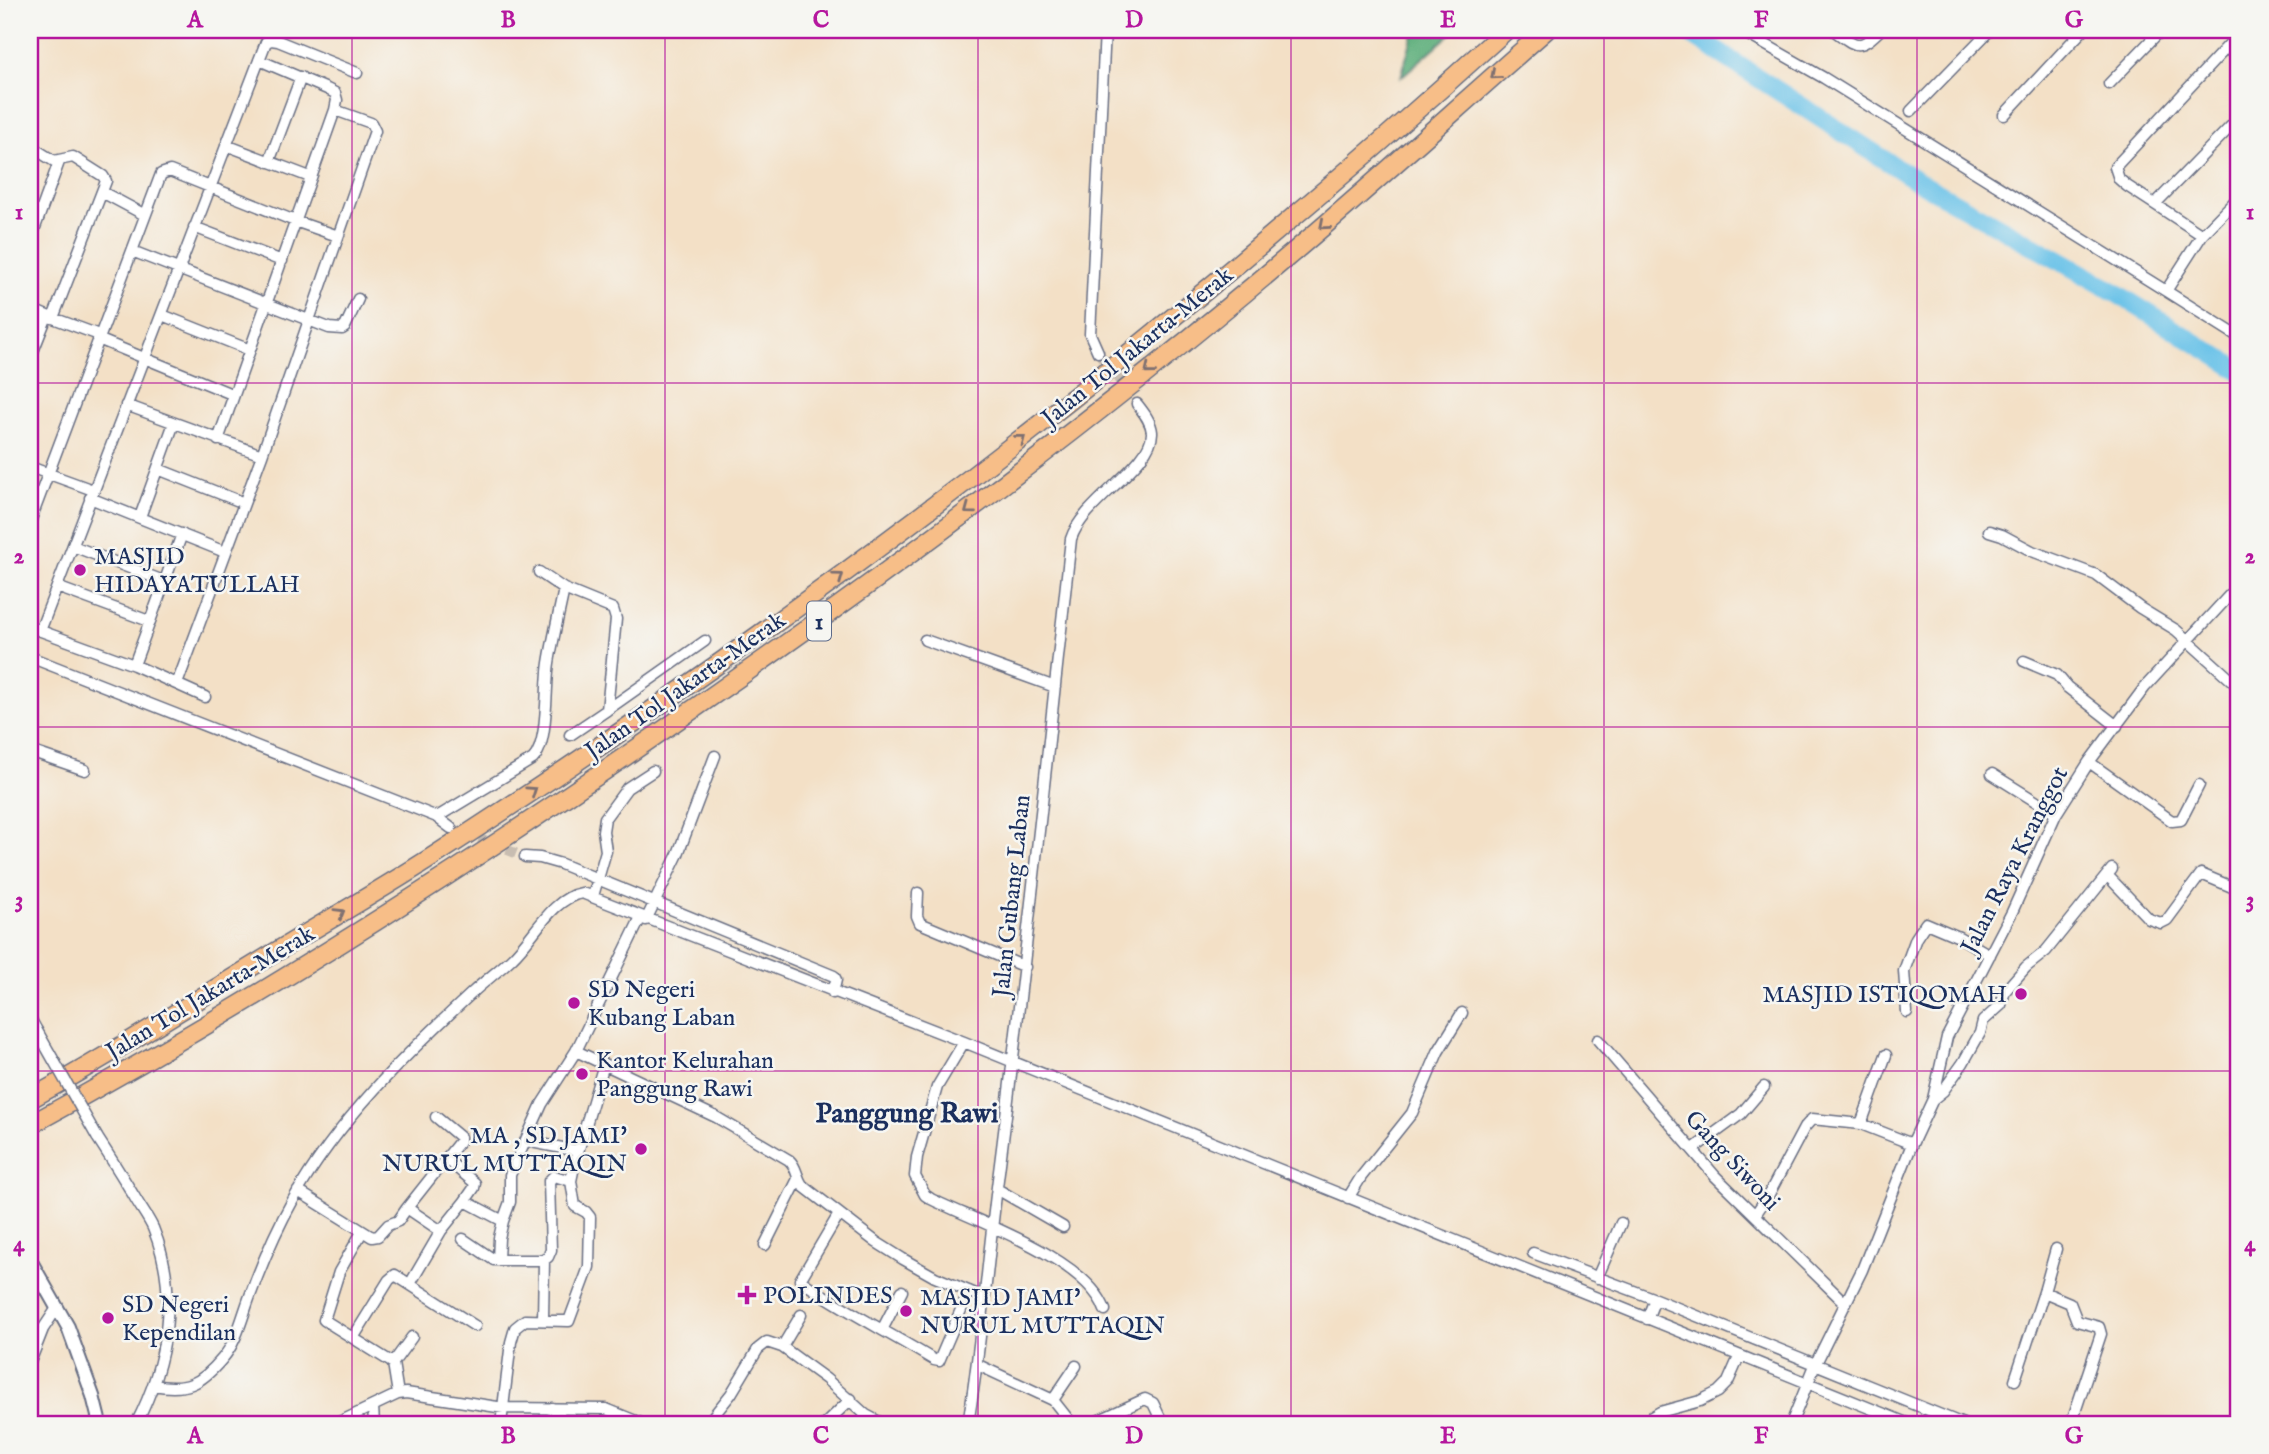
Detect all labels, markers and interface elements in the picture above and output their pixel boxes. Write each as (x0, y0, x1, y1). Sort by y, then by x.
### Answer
text: A (186, 6, 204, 35)
text: B (500, 6, 516, 35)
text: C (813, 6, 830, 35)
text: D (1125, 6, 1143, 35)
text: E (1440, 6, 1456, 35)
text: F (1754, 6, 1769, 35)
text: G (2065, 6, 2084, 35)
one-way arrow (1490, 67, 1503, 79)
text: 1 (15, 198, 23, 227)
text: 1 (2246, 198, 2254, 227)
one-way arrow (1319, 217, 1332, 229)
street label: Jalan Tol Jakarta–Merak (1033, 260, 1240, 436)
one-way arrow (1144, 362, 1157, 374)
one-way arrow (1013, 435, 1025, 448)
one-way arrow (964, 501, 977, 514)
text: 2 (14, 542, 25, 571)
place label: MASJID HIDAYATULLAH (94, 542, 300, 601)
text: 2 (2245, 542, 2256, 571)
marker: MASJID HIDAYATULLAH (72, 562, 88, 578)
one-way arrow (831, 572, 844, 585)
road number: 1 (807, 601, 831, 640)
street label: Jalan Tol Jakarta–Merak (577, 605, 792, 769)
street label: Jalan Raya Kranggot (1953, 762, 2076, 962)
one-way arrow (524, 786, 537, 799)
street label: Jalan Gubang Laban (986, 793, 1039, 1002)
text: 3 (15, 886, 23, 915)
text: 3 (2246, 886, 2254, 915)
one-way arrow (333, 908, 346, 921)
street label: Jalan Tol Jakarta–Merak (98, 919, 321, 1069)
place label: SD Negeri Kubang Laban (588, 975, 736, 1034)
place label: MASJID ISTIQOMAH (1762, 980, 2007, 1011)
marker: MASJID ISTIQOMAH (2013, 986, 2029, 1002)
marker: SD Negeri Kubang Laban (566, 995, 582, 1011)
place label: Kantor Kelurahan Panggung Rawi (596, 1046, 774, 1105)
marker: Kantor Kelurahan Panggung Rawi (574, 1066, 590, 1082)
district label: Panggung Rawi (816, 1097, 999, 1132)
street label: Gang Siwoni (1677, 1104, 1786, 1218)
place label: MA , SD JAMI' NURUL MUTTAQIN (382, 1121, 627, 1180)
marker: MA , SD JAMI' NURUL MUTTAQIN (633, 1141, 649, 1157)
text: 4 (13, 1230, 25, 1259)
text: 4 (2244, 1230, 2256, 1259)
place label: POLINDES (763, 1281, 893, 1312)
place label: MASJID JAMI' NURUL MUTTAQIN (920, 1283, 1165, 1342)
marker: POLINDES (737, 1285, 757, 1305)
place label: SD Negeri Kependilan (122, 1290, 236, 1349)
marker: MASJID JAMI' NURUL MUTTAQIN (898, 1303, 914, 1319)
marker: SD Negeri Kependilan (100, 1310, 116, 1326)
text: A (186, 1422, 204, 1451)
text: B (500, 1422, 516, 1451)
text: C (813, 1422, 830, 1451)
text: D (1125, 1422, 1143, 1451)
text: E (1440, 1422, 1456, 1451)
text: F (1754, 1422, 1769, 1451)
text: G (2065, 1422, 2084, 1451)

